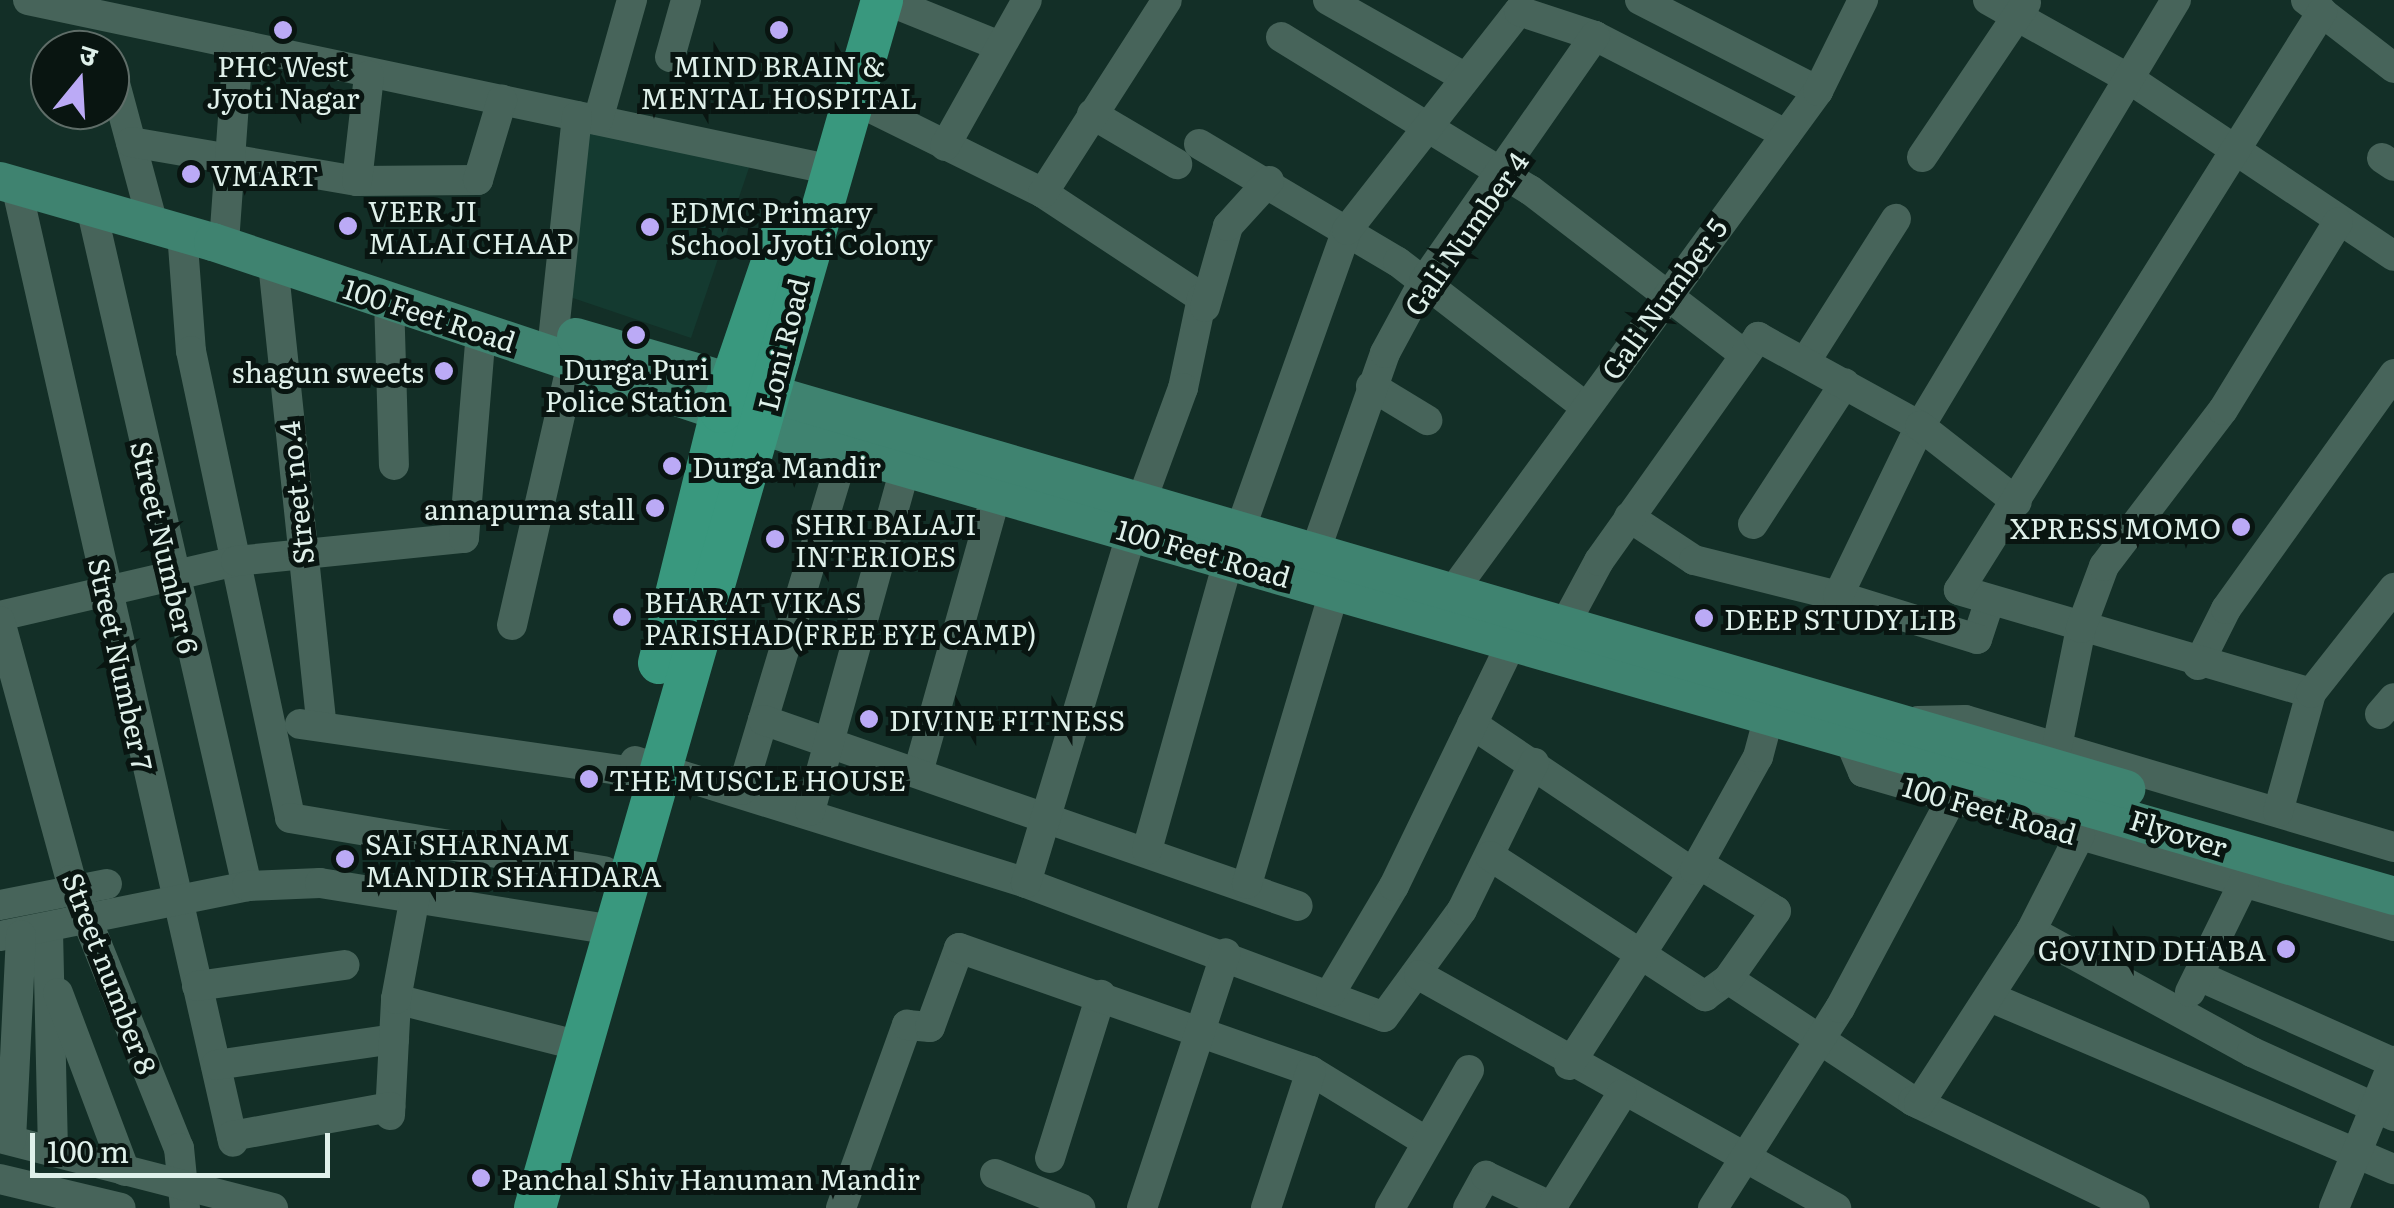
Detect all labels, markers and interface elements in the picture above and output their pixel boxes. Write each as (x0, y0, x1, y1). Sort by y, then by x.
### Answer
marker: PHC West Jyoti Nagar (270, 17, 296, 43)
marker: MIND BRAIN & MENTAL HOSPITAL (766, 17, 792, 43)
north arrow (30, 30, 130, 130)
text: उ (74, 31, 103, 76)
place label: PHC West Jyoti Nagar (206, 48, 360, 114)
place label: MIND BRAIN & MENTAL HOSPITAL (640, 48, 918, 114)
street label: Gali Number 4 (1396, 145, 1534, 321)
place label: VMART (211, 157, 318, 191)
marker: VMART (180, 163, 202, 185)
place label: VEER JI MALAI CHAAP (368, 193, 573, 259)
place label: EDMC Primary School Jyoti Colony (670, 194, 933, 260)
street label: Gali Number 5 (1593, 211, 1733, 385)
marker: VEER JI MALAI CHAAP (337, 215, 359, 237)
marker: EDMC Primary School Jyoti Colony (639, 216, 661, 238)
street label: 100 Feet Road (340, 270, 520, 358)
street label: Loni Road (749, 274, 815, 414)
marker: Durga Puri Police Station (625, 324, 647, 346)
place label: Durga Puri Police Station (545, 351, 727, 417)
place label: shagun sweets (232, 354, 424, 388)
marker: shagun sweets (433, 360, 455, 382)
street label: Street no.4 (271, 420, 319, 566)
street label: Street Number 6 (125, 437, 207, 657)
place label: Durga Mandir (692, 449, 881, 483)
marker: Durga Mandir (661, 455, 683, 477)
place label: annapurna stall (424, 491, 635, 525)
marker: annapurna stall (644, 497, 666, 519)
place label: SHRI BALAJI INTERIOES (795, 506, 977, 572)
place label: XPRESS MOMO (2010, 510, 2221, 544)
street label: 100 Feet Road (1113, 511, 1295, 593)
marker: XPRESS MOMO (2230, 516, 2252, 538)
marker: SHRI BALAJI INTERIOES (764, 528, 786, 550)
street label: Street Number 7 (83, 555, 161, 773)
place label: BHARAT VIKAS PARISHAD(FREE EYE CAMP) (644, 584, 1036, 650)
place label: DEEP STUDY LIB (1724, 601, 1957, 635)
marker: BHARAT VIKAS PARISHAD(FREE EYE CAMP) (609, 604, 635, 630)
marker: DEEP STUDY LIB (1693, 607, 1715, 629)
place label: DIVINE FITNESS (889, 702, 1125, 736)
marker: DIVINE FITNESS (858, 708, 880, 730)
place label: THE MUSCLE HOUSE (609, 762, 906, 796)
marker: THE MUSCLE HOUSE (578, 768, 600, 790)
street label: 100 Feet Road (1899, 768, 2081, 850)
street label: Flyover (2126, 801, 2232, 863)
place label: SAI SHARNAM MANDIR SHAHDARA (365, 826, 662, 892)
marker: SAI SHARNAM MANDIR SHAHDARA (334, 848, 356, 870)
street label: Street number 8 (57, 867, 165, 1079)
place label: GOVIND DHABA (2038, 932, 2266, 966)
marker: GOVIND DHABA (2275, 938, 2297, 960)
scale bar (35, 1113, 335, 1175)
text: 100 m (47, 1128, 129, 1172)
place label: Panchal Shiv Hanuman Mandir (501, 1161, 920, 1195)
marker: Panchal Shiv Hanuman Mandir (470, 1167, 492, 1189)

